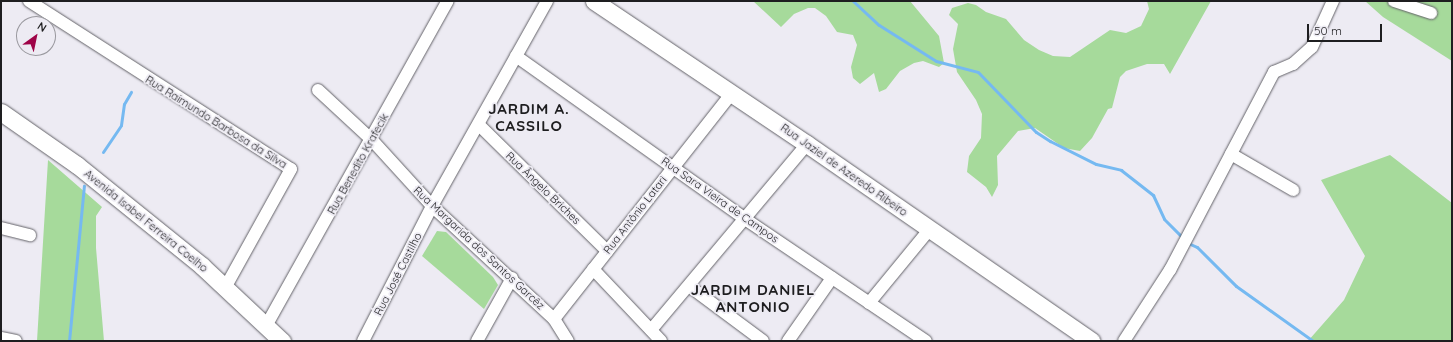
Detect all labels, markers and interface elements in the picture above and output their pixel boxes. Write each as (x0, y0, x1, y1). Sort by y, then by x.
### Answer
north arrow (16, 16, 56, 56)
scale bar (1309, 16, 1384, 42)
text: N (35, 19, 49, 35)
text: 50 m (1314, 23, 1342, 38)
street label: Rua Raimundo Barbosa da Silva (143, 73, 289, 171)
district label: JARDIM A. CASSILO (488, 99, 570, 134)
street label: Rua Benedito Krafecik (325, 111, 391, 217)
street label: Rua Jaziel de Azeredo Ribeiro (778, 121, 910, 219)
street label: Rua Ângelo Briches (503, 149, 583, 227)
street label: Rua Sara Vieira de Campos (659, 154, 781, 246)
street label: Avenida Isabel Ferreira Coelho (82, 167, 210, 275)
street label: Rua Antônio Latari (601, 174, 669, 256)
street label: Rua Margarida dos Santos Garcêz (411, 184, 547, 312)
street label: Rua José Castilho (371, 230, 425, 318)
district label: JARDIM DANIEL ANTONIO (691, 280, 815, 315)

